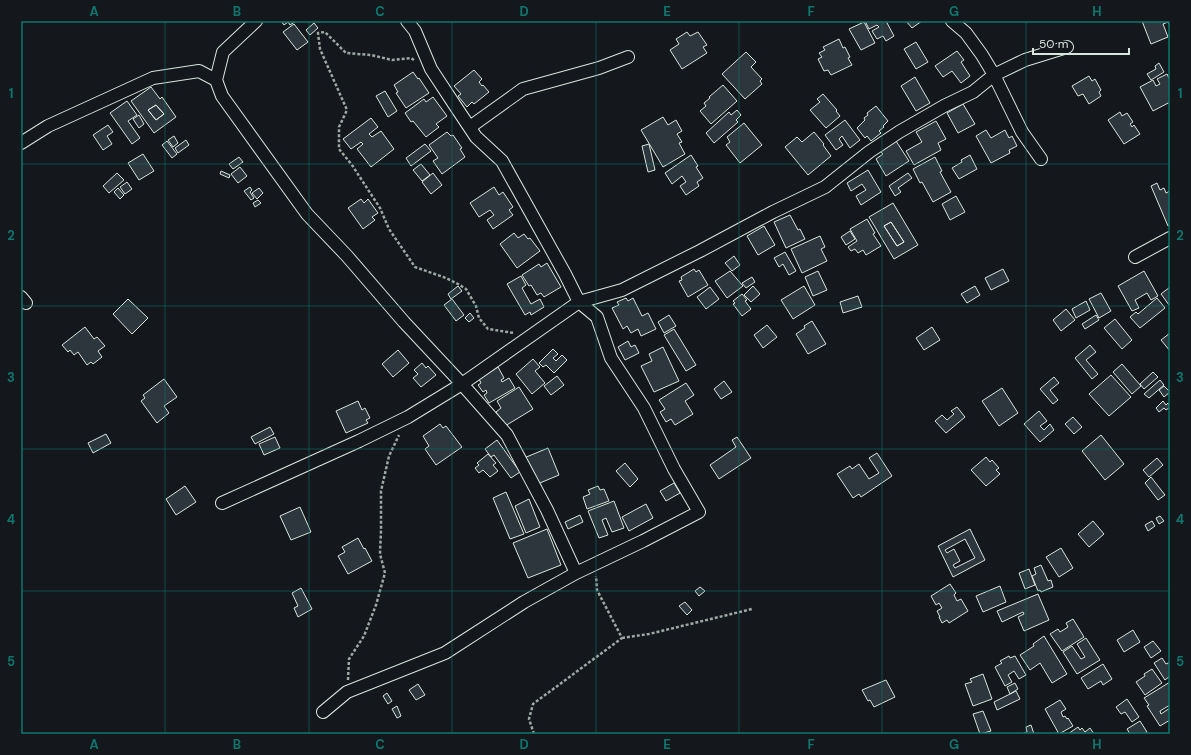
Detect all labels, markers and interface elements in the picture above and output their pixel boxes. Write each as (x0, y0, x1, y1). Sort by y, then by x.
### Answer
text: A (89, 3, 99, 20)
text: B (233, 3, 241, 20)
text: C (375, 3, 385, 20)
text: D (519, 3, 529, 20)
text: E (663, 3, 671, 20)
text: F (807, 3, 815, 20)
text: G (949, 3, 959, 20)
text: H (1092, 3, 1102, 20)
scale bar (1033, 30, 1129, 56)
text: 50 m (1039, 36, 1068, 52)
text: 1 (9, 85, 13, 102)
text: 1 (1178, 85, 1182, 102)
text: 2 (7, 227, 15, 244)
text: 2 (1176, 227, 1184, 244)
text: 3 (7, 369, 15, 386)
text: 3 (1176, 369, 1184, 386)
text: 4 (7, 511, 15, 528)
text: 4 (1176, 511, 1184, 528)
text: 5 (7, 653, 15, 670)
text: 5 (1176, 653, 1184, 670)
text: A (89, 736, 99, 753)
text: B (233, 736, 241, 753)
text: C (375, 736, 385, 753)
text: D (519, 736, 529, 753)
text: E (663, 736, 671, 753)
text: F (807, 736, 815, 753)
text: G (949, 736, 959, 753)
text: H (1092, 736, 1102, 753)

